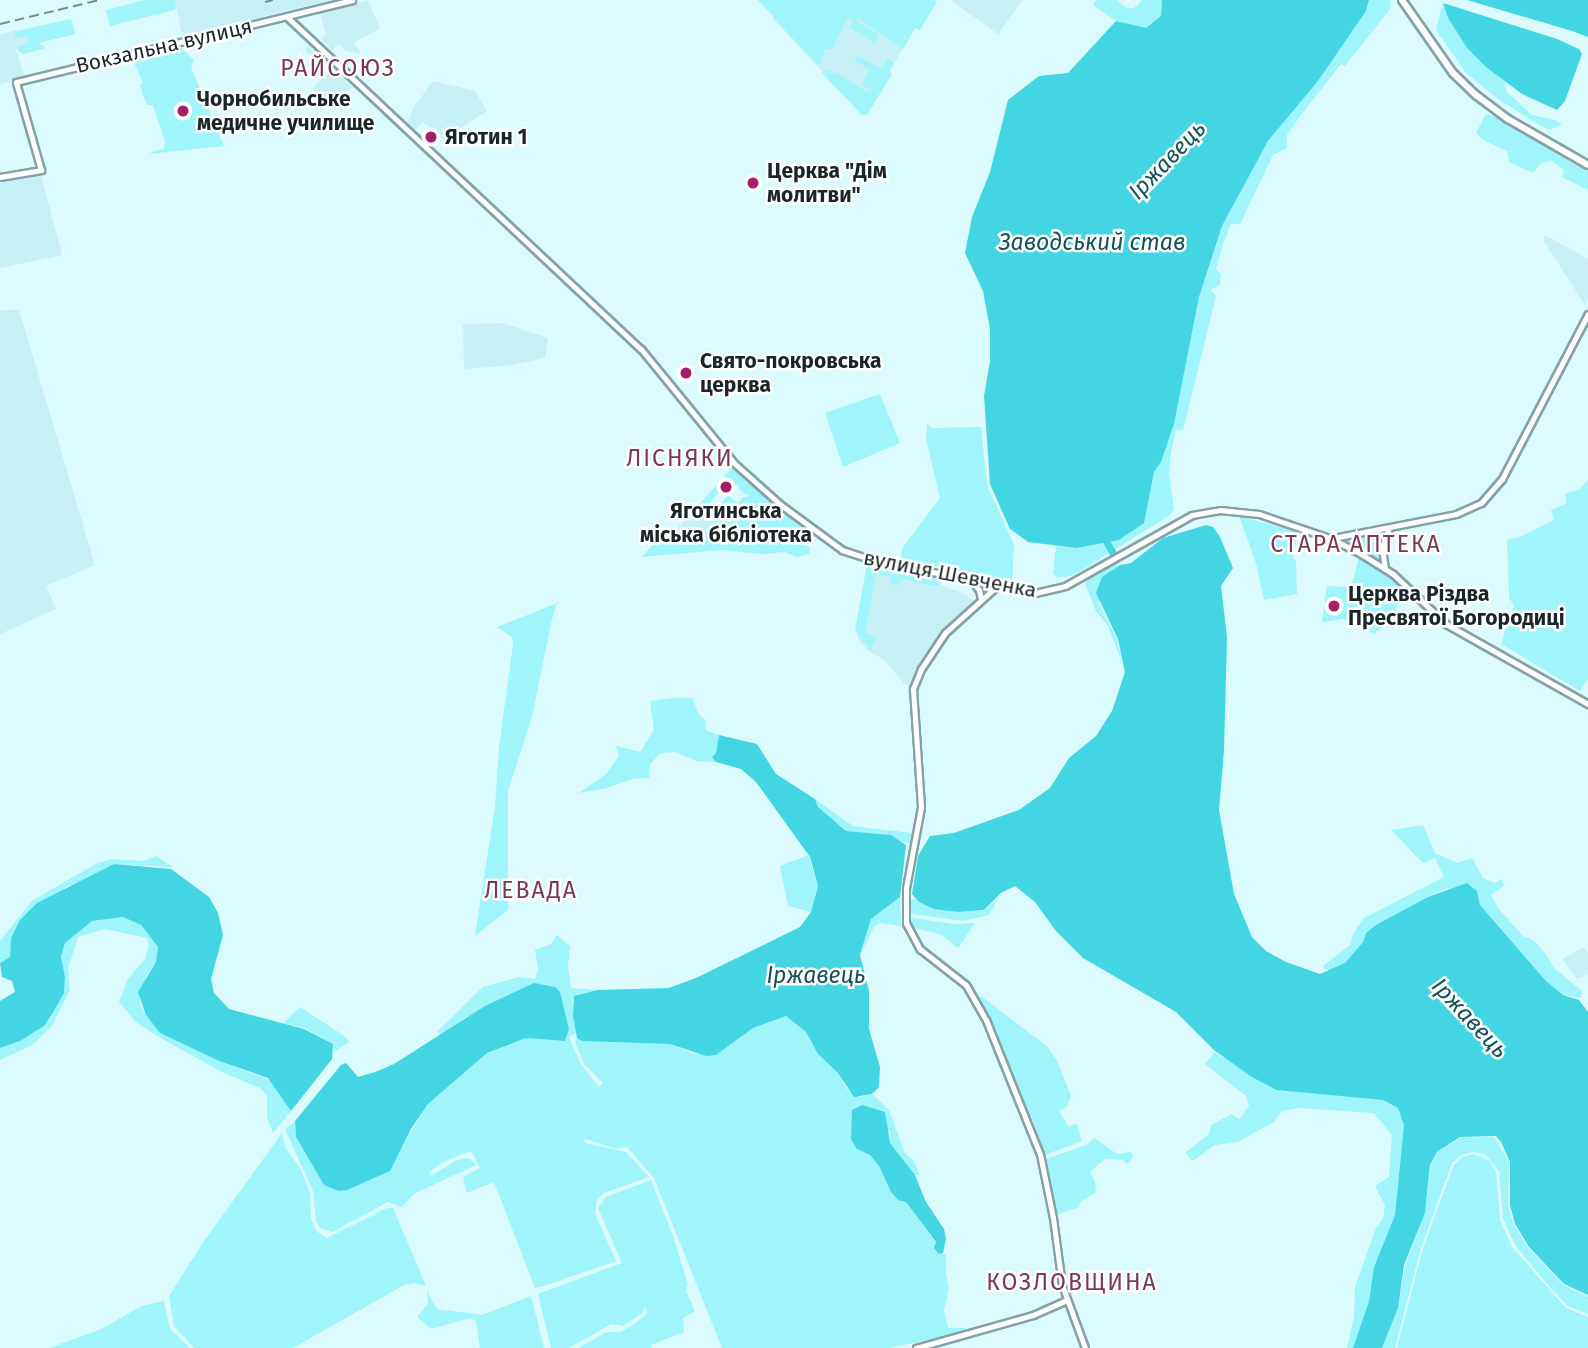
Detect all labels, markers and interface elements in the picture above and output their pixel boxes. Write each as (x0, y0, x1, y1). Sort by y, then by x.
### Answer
street label: Вокзальна вулиця (73, 13, 255, 79)
district label: РАЙСОЮЗ (281, 54, 395, 82)
place label: Чорнобильське медичне училище (197, 86, 374, 136)
marker: Чорнобильське медичне училище (175, 103, 191, 119)
water label: Іржавець (1123, 115, 1211, 205)
place label: Яготин 1 (445, 124, 527, 150)
marker: Яготин 1 (423, 129, 439, 145)
place label: Церква "Дім молитви" (767, 158, 887, 208)
marker: Церква "Дім молитви" (745, 175, 761, 191)
water label: Заводський став (999, 228, 1185, 256)
place label: Свято-покровська церква (700, 348, 881, 398)
marker: Свято-покровська церква (678, 365, 694, 381)
district label: ЛІСНЯКИ (627, 444, 733, 472)
marker: Яготинська міська бібліотека (718, 479, 734, 495)
place label: Яготинська міська бібліотека (640, 498, 812, 548)
district label: СТАРА АПТЕКА (1272, 530, 1440, 558)
street label: вулиця Шевченка (861, 545, 1039, 603)
place label: Церква Різдва Пресвятої Богородиці (1348, 581, 1565, 631)
marker: Церква Різдва Пресвятої Богородиці (1326, 598, 1342, 614)
district label: ЛЕВАДА (485, 876, 577, 904)
water label: Іржавець (766, 961, 866, 989)
water label: Іржавець (1426, 972, 1514, 1064)
district label: КОЗЛОВЩИНА (987, 1268, 1157, 1296)

